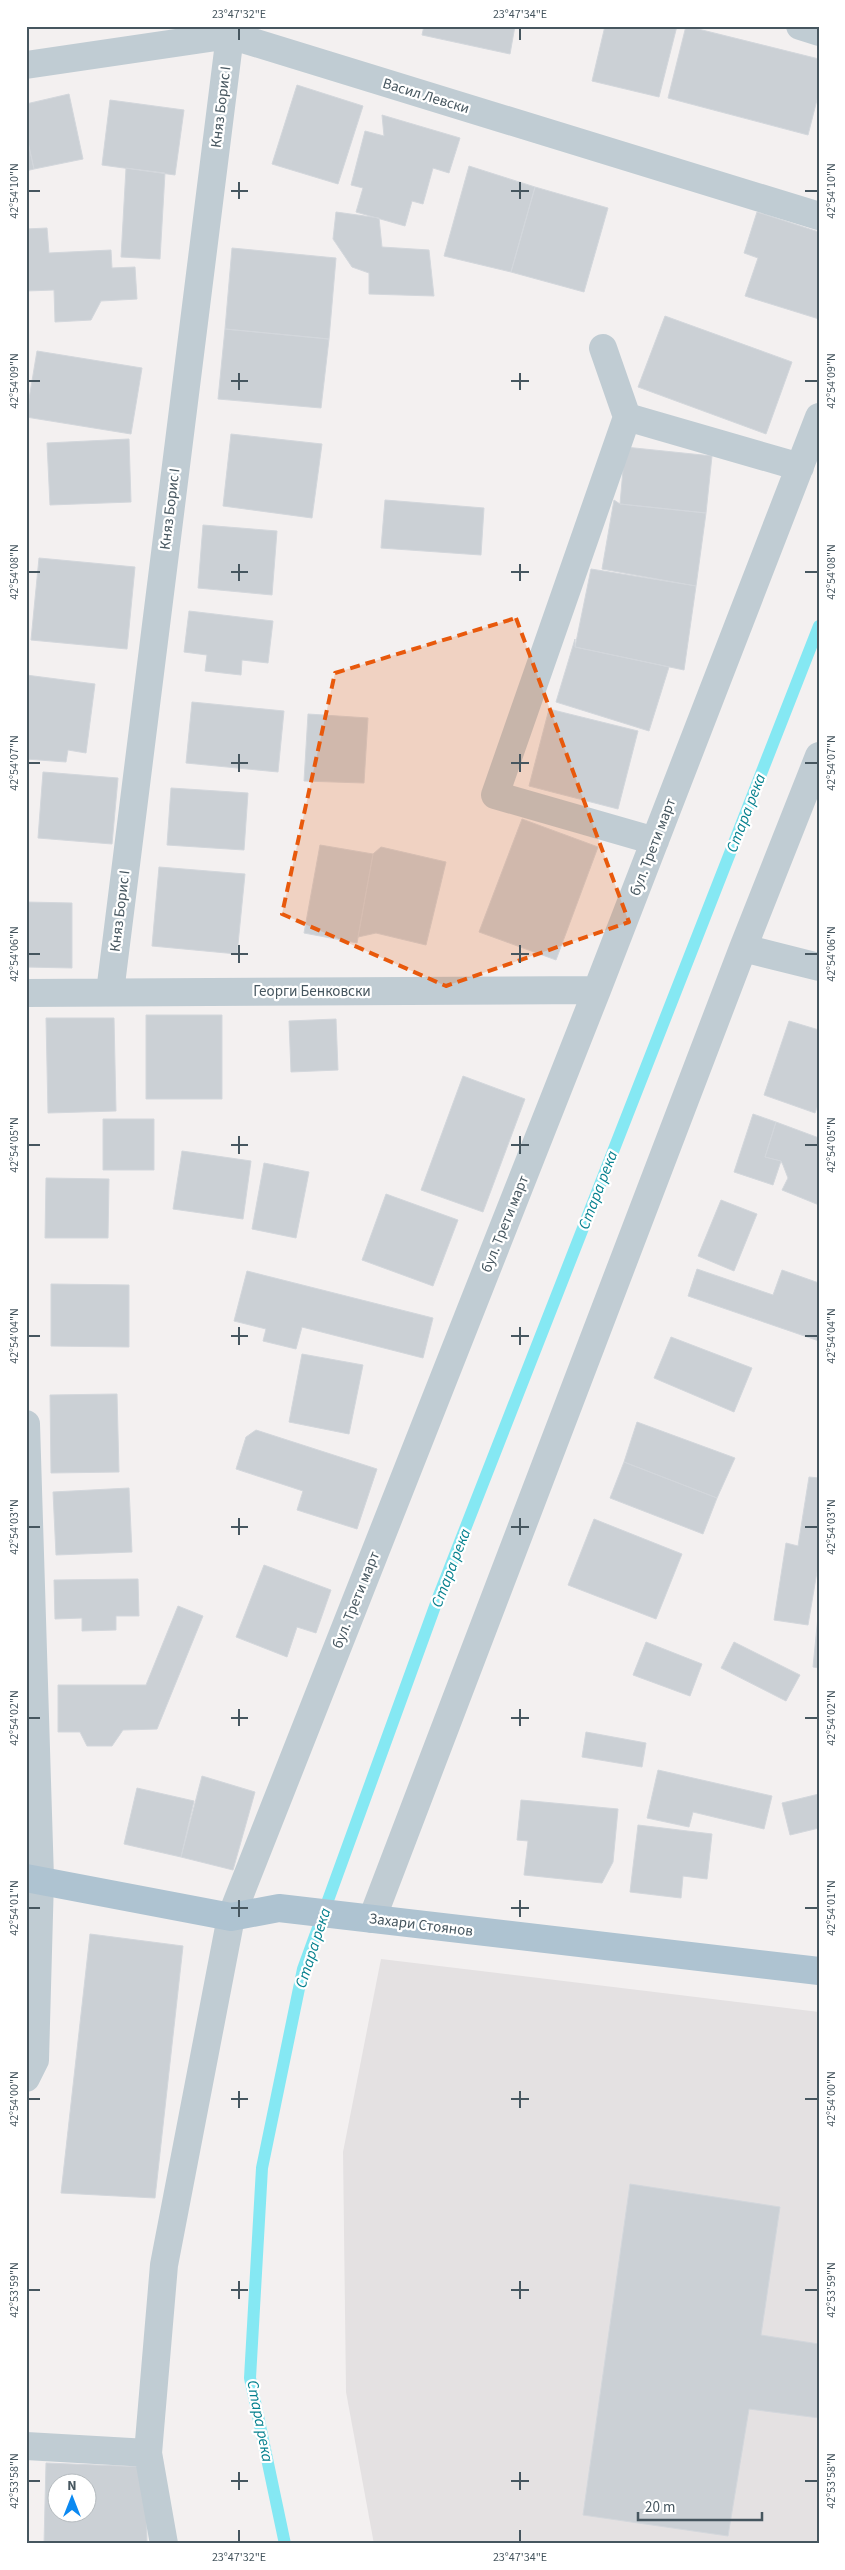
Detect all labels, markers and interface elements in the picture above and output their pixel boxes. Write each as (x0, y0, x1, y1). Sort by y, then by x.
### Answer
text: 23°47'32"E (212, 6, 266, 23)
text: 23°47'34"E (493, 6, 547, 23)
street label: Княз Борис I (206, 65, 236, 149)
street label: Васил Левски (380, 73, 472, 119)
text: 42°54'10"N (6, 163, 23, 219)
text: 42°54'10"N (823, 163, 840, 219)
text: 42°54'09"N (6, 353, 23, 409)
text: 42°54'09"N (823, 353, 840, 409)
street label: Княз Борис I (155, 467, 185, 551)
text: 42°54'08"N (6, 544, 23, 600)
text: 42°54'08"N (823, 544, 840, 600)
text: 42°54'07"N (6, 735, 23, 791)
text: 42°54'07"N (823, 735, 840, 791)
water label: Стара река (721, 770, 771, 856)
street label: бул. Трети март (625, 795, 681, 899)
street label: Княз Борис I (105, 869, 135, 953)
text: 42°54'06"N (6, 926, 23, 982)
text: 42°54'06"N (823, 926, 840, 982)
street label: Георги Бенковски (253, 981, 371, 1002)
text: 42°54'05"N (6, 1117, 23, 1173)
text: 42°54'05"N (823, 1117, 840, 1173)
water label: Стара река (573, 1147, 623, 1233)
street label: бул. Трети март (476, 1172, 534, 1276)
text: 42°54'04"N (6, 1308, 23, 1364)
text: 42°54'04"N (823, 1308, 840, 1364)
text: 42°54'03"N (6, 1499, 23, 1555)
text: 42°54'03"N (823, 1499, 840, 1555)
water label: Стара река (426, 1525, 476, 1611)
street label: бул. Трети март (327, 1548, 385, 1652)
text: 42°54'02"N (6, 1690, 23, 1746)
text: 42°54'02"N (823, 1690, 840, 1746)
text: 42°54'01"N (6, 1880, 23, 1936)
text: 42°54'01"N (823, 1880, 840, 1936)
water label: Стара река (290, 1905, 336, 1991)
street label: Захари Стоянов (368, 1908, 475, 1942)
text: 42°54'00"N (6, 2071, 23, 2127)
text: 42°54'00"N (823, 2071, 840, 2127)
text: 42°53'59"N (6, 2262, 23, 2318)
text: 42°53'59"N (823, 2262, 840, 2318)
water label: Стара река (241, 2378, 279, 2464)
text: 42°53'58"N (6, 2453, 23, 2509)
text: 42°53'58"N (823, 2453, 840, 2509)
north arrow (48, 2472, 98, 2522)
text: N (67, 2476, 77, 2496)
scale bar (638, 2490, 761, 2522)
text: 20 m (645, 2497, 675, 2518)
text: 23°47'32"E (212, 2549, 266, 2566)
text: 23°47'34"E (493, 2549, 547, 2566)

